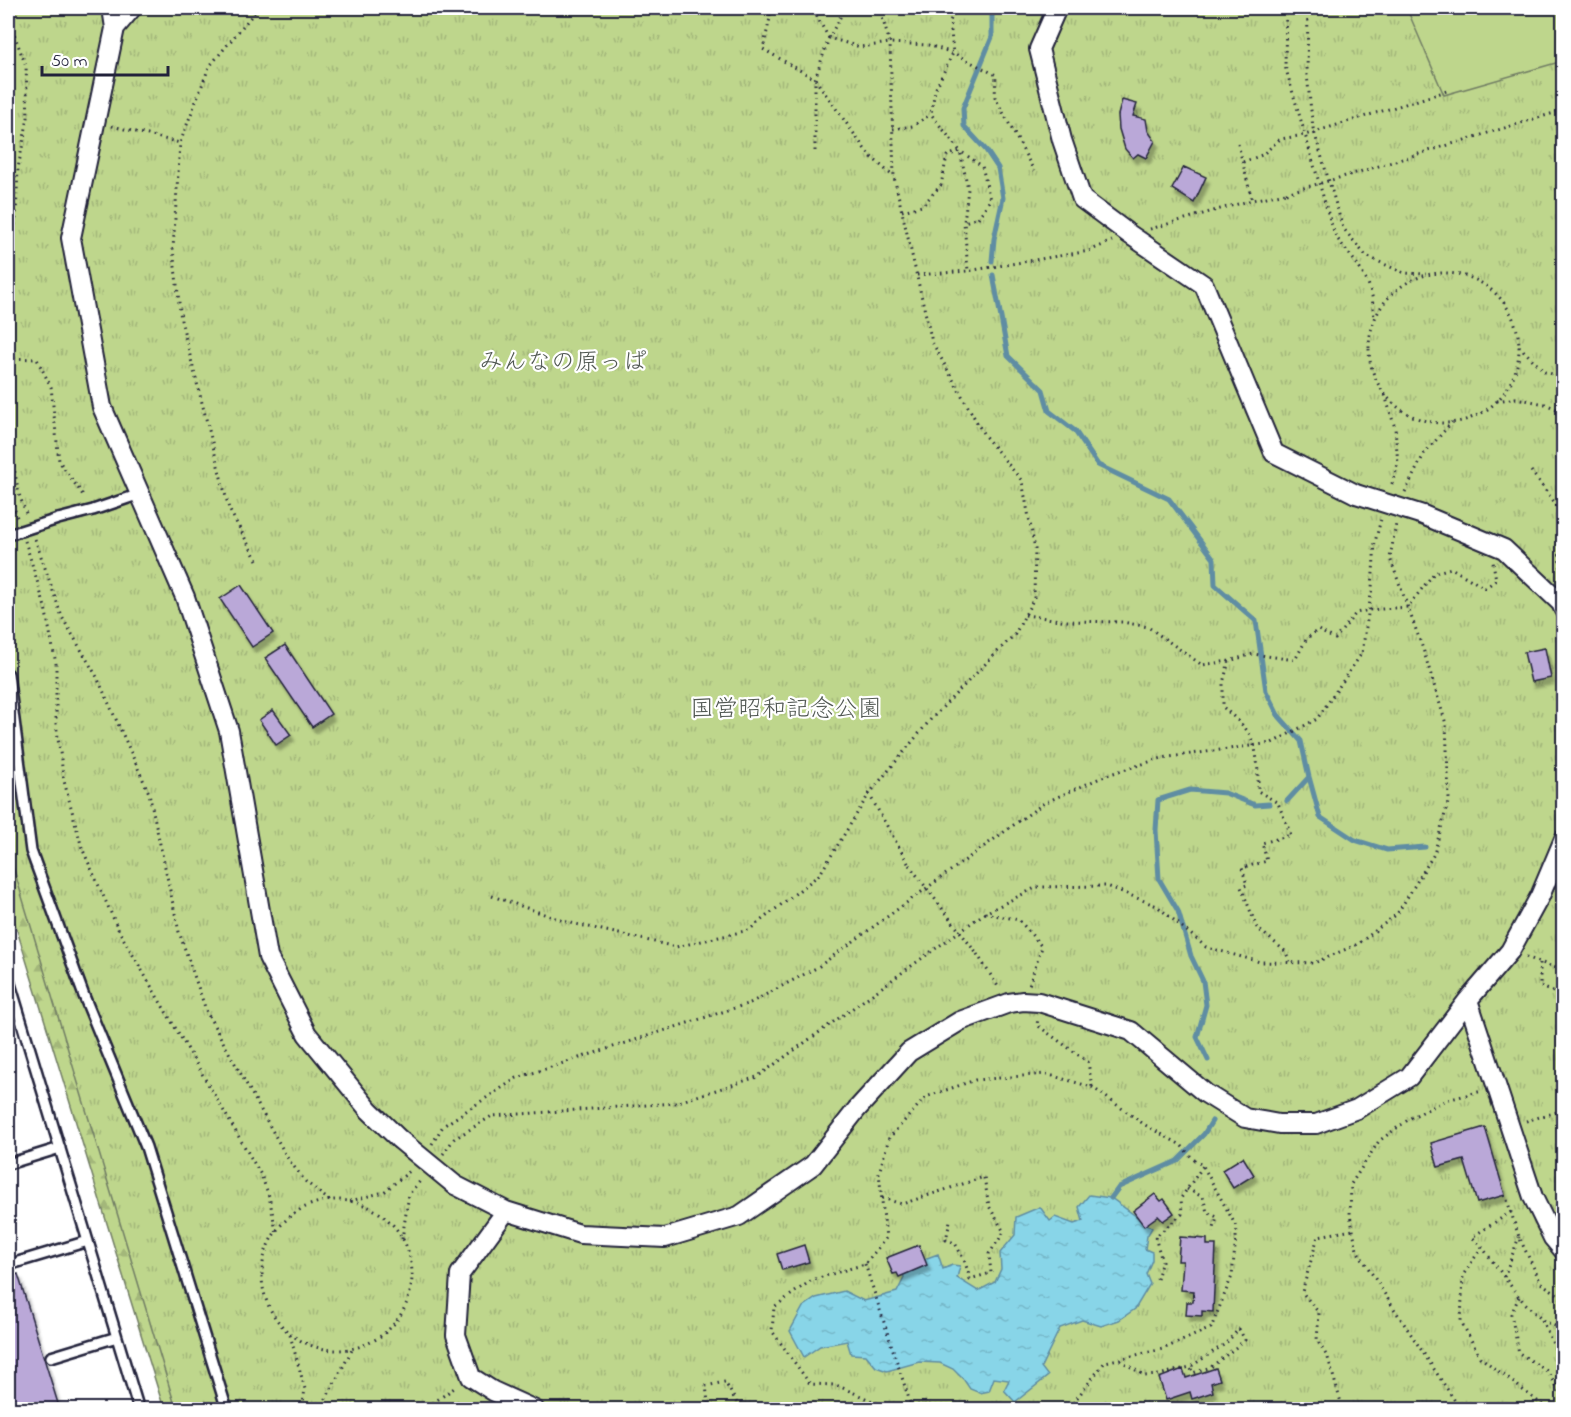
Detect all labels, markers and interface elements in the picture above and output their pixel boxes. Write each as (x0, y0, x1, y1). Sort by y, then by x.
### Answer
scale bar (42, 39, 168, 77)
text: 50 m (51, 49, 88, 75)
park label: みんなの原っぱ (479, 346, 647, 381)
park label: 国営昭和記念公園 (690, 693, 882, 728)

